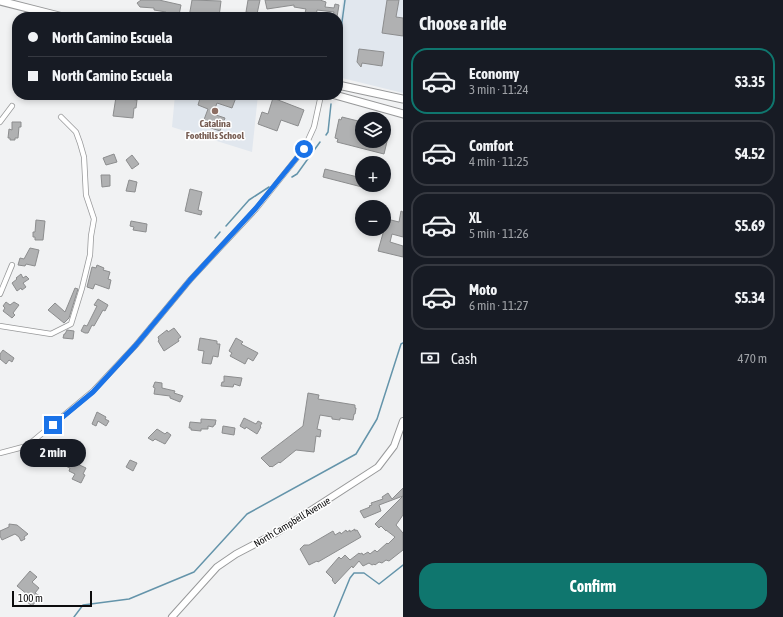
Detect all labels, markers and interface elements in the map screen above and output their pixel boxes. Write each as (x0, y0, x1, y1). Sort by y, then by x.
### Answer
text: Choose a ride (419, 13, 507, 34)
text: North Camino Escuela (52, 29, 172, 46)
icon: car (421, 63, 457, 99)
text: Economy (469, 65, 519, 82)
text: North Camino Escuela (52, 67, 172, 84)
text: $3.35 (735, 73, 765, 90)
text: 3 min · 11:24 (469, 82, 529, 97)
marker: Catalina Foothills School (210, 106, 220, 116)
map controls (355, 112, 391, 236)
button: layers (355, 112, 391, 148)
place label: Catalina Foothills School (186, 118, 244, 141)
icon: car (421, 135, 457, 171)
text: Comfort (469, 137, 513, 154)
route start (295, 140, 313, 158)
text: $4.52 (735, 145, 765, 162)
text: 4 min · 11:25 (469, 154, 529, 169)
button: + (355, 156, 391, 192)
button: − (355, 200, 391, 236)
icon: car (421, 207, 457, 243)
text: XL (469, 209, 482, 226)
text: $5.69 (735, 217, 765, 234)
text: 5 min · 11:26 (469, 226, 529, 241)
icon: car (421, 279, 457, 315)
text: Moto (469, 281, 497, 298)
text: $5.34 (735, 289, 765, 306)
text: 6 min · 11:27 (469, 298, 529, 313)
icon: cash (419, 347, 441, 369)
text: Cash (451, 350, 477, 367)
text: 470 m (738, 351, 767, 366)
route end (44, 416, 62, 434)
callout: 2 min (20, 439, 86, 467)
text: 2 min (40, 445, 66, 460)
street label: North Campbell Avenue (252, 495, 333, 549)
button: Confirm (419, 563, 767, 609)
scale bar (12, 589, 92, 608)
text: 100 m (18, 592, 43, 604)

